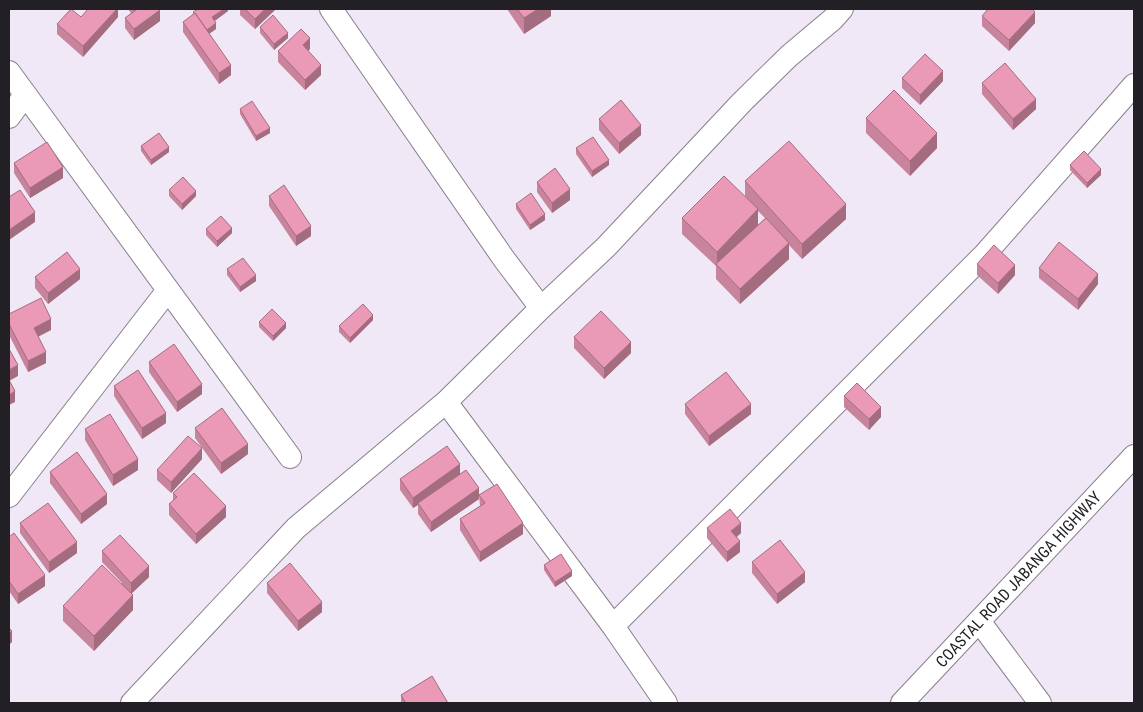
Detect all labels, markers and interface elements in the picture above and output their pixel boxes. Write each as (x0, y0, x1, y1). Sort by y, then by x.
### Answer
street label: COASTAL ROAD JABANGA HIGHWAY (932, 487, 1105, 671)

